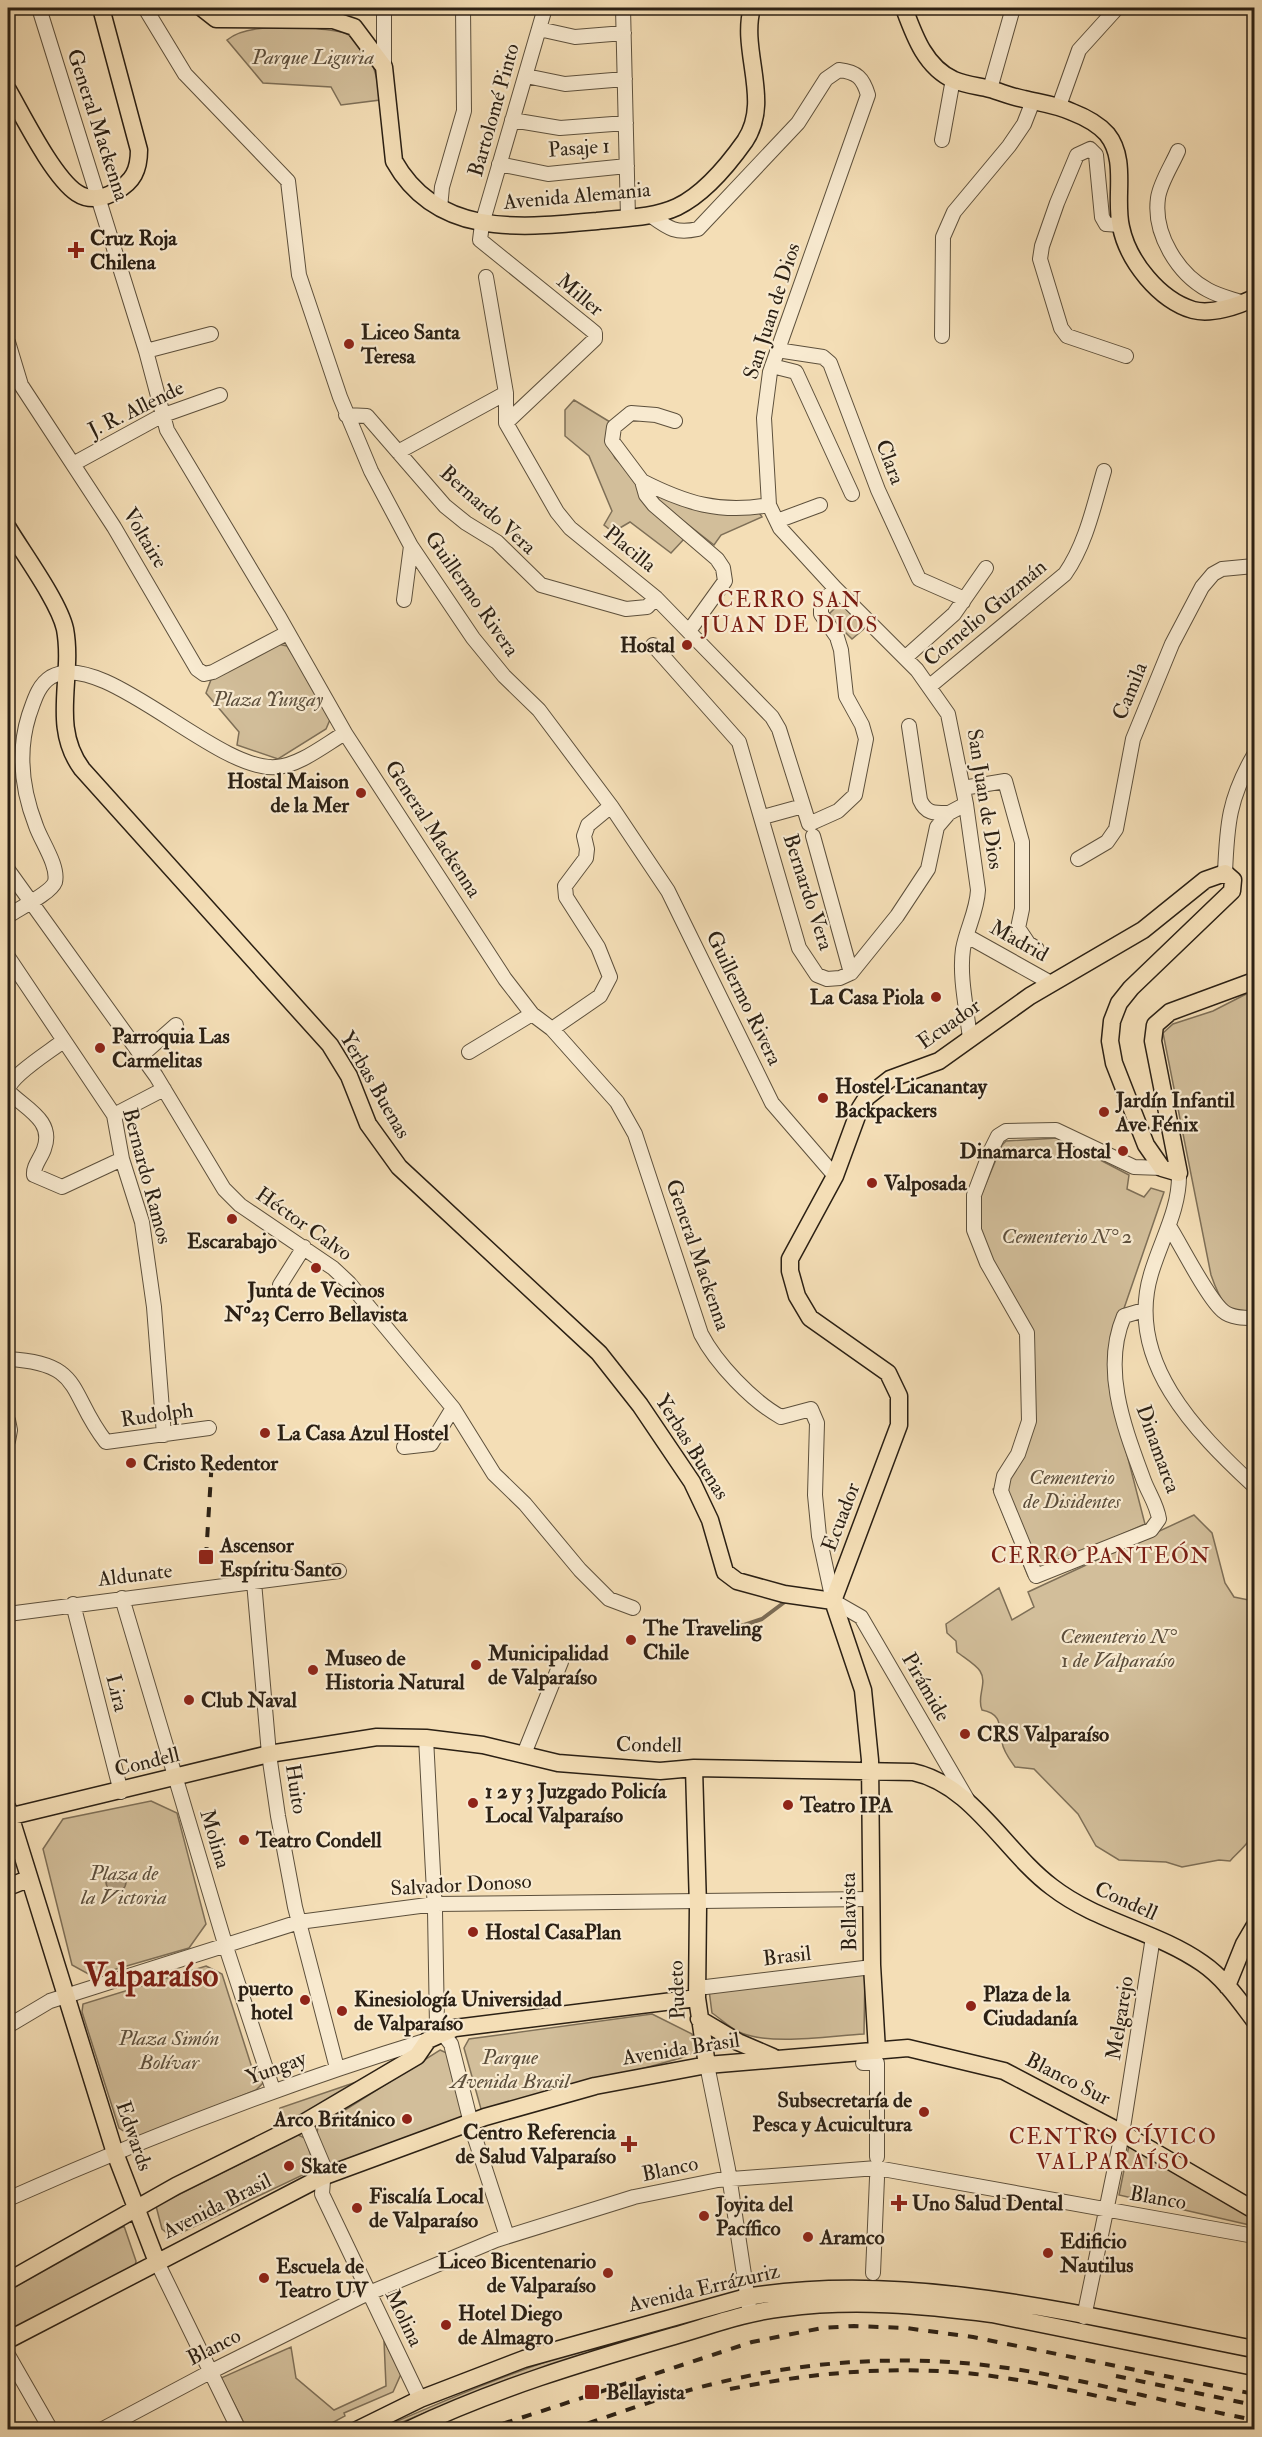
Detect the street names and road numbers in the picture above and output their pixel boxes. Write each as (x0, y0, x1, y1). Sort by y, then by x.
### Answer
street label: Bartolomé Pinto (462, 40, 526, 180)
street label: General Mackenna (61, 46, 135, 205)
street label: Pasaje 1 (547, 132, 611, 164)
street label: Avenida Alemania (501, 176, 652, 216)
street label: San Juan de Dios (737, 239, 807, 383)
street label: Miller (551, 268, 609, 323)
street label: J. R. Allende (83, 374, 189, 444)
street label: Clara (869, 436, 911, 489)
street label: Bernardo Vera (434, 460, 542, 561)
street label: Voltaire (116, 503, 174, 573)
street label: Placilla (598, 520, 662, 579)
street label: Guillermo Rivera (419, 526, 525, 662)
street label: Cornelio Guzmán (918, 553, 1052, 672)
street label: Camila (1106, 658, 1154, 724)
street label: San Juan de Dios (961, 727, 1009, 871)
street label: General Mackenna (379, 755, 488, 903)
street label: Bernardo Vera (777, 830, 840, 954)
street label: Madrid (985, 914, 1054, 968)
street label: Guillermo Rivera (700, 926, 788, 1070)
street label: Ecuador (912, 992, 986, 1056)
street label: Yerbas Buenas (333, 1026, 417, 1144)
street label: Bernardo Ramos (116, 1105, 178, 1247)
street label: General Mackenna (659, 1176, 737, 1335)
street label: Héctor Calvo (251, 1181, 357, 1267)
street label: Yerbas Buenas (649, 1389, 735, 1505)
street label: Rudolph (119, 1397, 195, 1433)
street label: Dinamarca (1130, 1401, 1187, 1497)
street label: Ecuador (816, 1479, 866, 1555)
street label: Aldunate (95, 1557, 174, 1593)
street label: Pirámide (896, 1648, 957, 1726)
street label: Lira (99, 1672, 135, 1715)
street label: Condell (616, 1731, 683, 1759)
street label: Condell (112, 1741, 183, 1783)
street label: Huito (279, 1762, 313, 1816)
street label: Molina (193, 1806, 237, 1872)
street label: Salvador Donoso (390, 1868, 532, 1902)
street label: Bellavista (835, 1872, 863, 1952)
street label: Condell (1090, 1875, 1162, 1927)
street label: Brasil (761, 1940, 813, 1972)
street label: Pudeto (662, 1960, 692, 2020)
street label: Melgarejo (1100, 1974, 1140, 2062)
street label: Avenida Brasil (619, 2026, 742, 2072)
street label: Yungay (242, 2044, 311, 2091)
street label: Blanco Sur (1021, 2046, 1115, 2112)
street label: Edwards (109, 2098, 159, 2174)
street label: Blanco (639, 2150, 701, 2188)
street label: Avenida Brasil (157, 2167, 276, 2245)
street label: Blanco (1128, 2180, 1188, 2216)
street label: Avenida Errázuriz (625, 2258, 782, 2319)
street label: Molina (379, 2285, 430, 2351)
street label: Blanco (182, 2322, 246, 2372)

